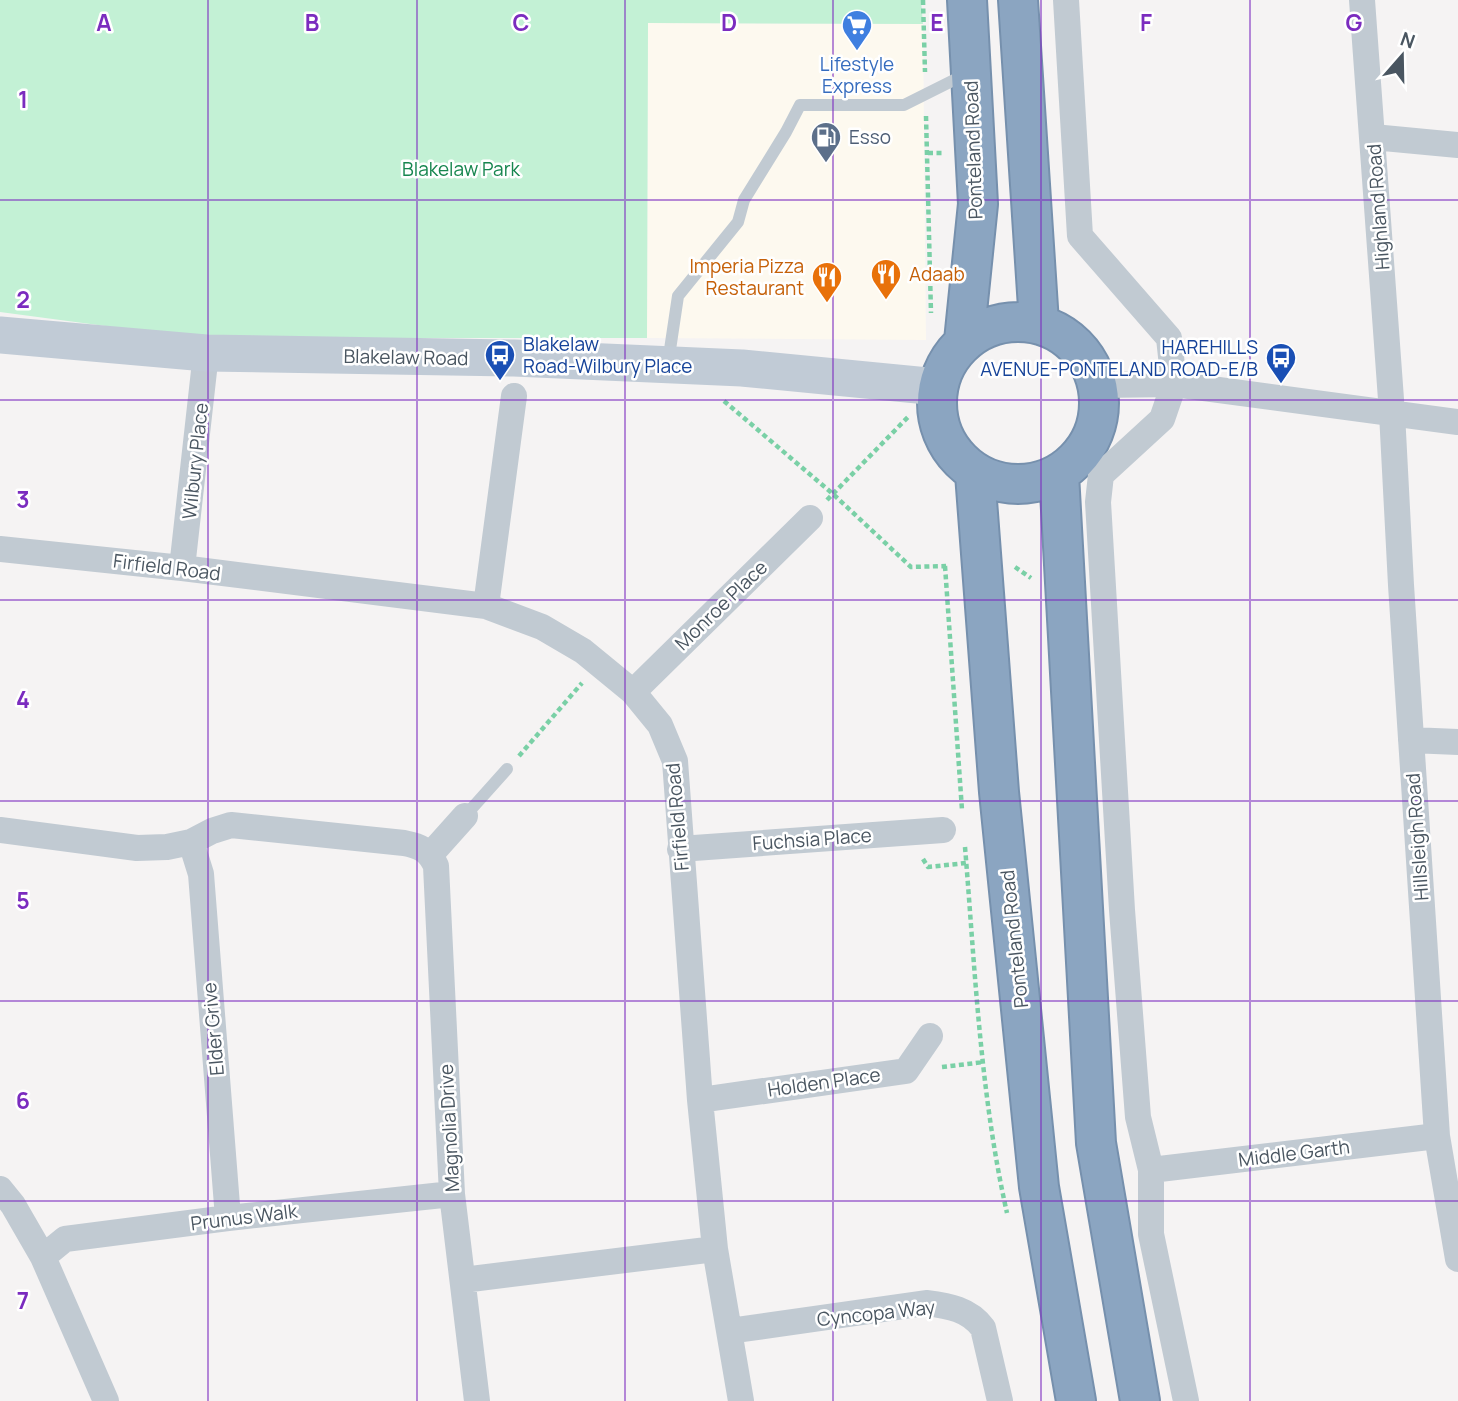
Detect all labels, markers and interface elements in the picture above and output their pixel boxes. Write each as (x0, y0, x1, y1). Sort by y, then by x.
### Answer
text: A (96, 6, 112, 38)
text: B (305, 6, 319, 38)
text: C (513, 6, 530, 38)
text: D (721, 6, 737, 38)
text: E (930, 6, 944, 38)
text: F (1140, 6, 1152, 38)
text: G (1346, 6, 1363, 38)
supermarket icon: Lifestyle Express (840, 8, 874, 52)
north arrow (1367, 21, 1437, 91)
text: N (1397, 25, 1419, 55)
place label: Lifestyle Express (820, 51, 894, 99)
street label: Ponteland Road (958, 80, 988, 220)
text: 1 (18, 83, 28, 115)
fuel station icon: Esso (809, 120, 843, 164)
place label: Esso (849, 124, 891, 150)
street label: Highland Road (1361, 143, 1395, 271)
park label: Blakelaw Park (402, 156, 520, 182)
place label: Imperia Pizza Restaurant (689, 253, 804, 301)
restaurant icon: Adaab (869, 257, 903, 301)
restaurant icon: Imperia Pizza Restaurant (810, 260, 844, 304)
place label: Adaab (909, 261, 965, 287)
text: 2 (16, 283, 30, 315)
place label: Blakelaw Road-Wilbury Place (523, 331, 692, 379)
place label: HAREHILLS AVENUE-PONTELAND ROAD-E/B (980, 334, 1258, 382)
bus stop icon: Blakelaw Road-Wilbury Place (483, 338, 517, 382)
bus stop icon: HAREHILLS AVENUE-PONTELAND ROAD-E/B (1264, 341, 1298, 385)
street label: Blakelaw Road (343, 343, 469, 371)
street label: Wilbury Place (176, 401, 214, 521)
text: 3 (16, 483, 30, 515)
street label: Firfield Road (112, 548, 222, 586)
street label: Monroe Place (669, 554, 773, 656)
text: 4 (16, 683, 30, 715)
street label: Firfield Road (659, 762, 695, 872)
street label: Hillsleigh Road (1400, 772, 1434, 902)
street label: Fuchsia Place (752, 822, 872, 856)
street label: Ponteland Road (994, 869, 1034, 1009)
text: 5 (16, 884, 30, 916)
street label: Elder Grive (196, 981, 230, 1077)
street label: Holden Place (766, 1061, 882, 1103)
street label: Magnolia Drive (433, 1063, 465, 1193)
text: 6 (16, 1084, 30, 1116)
street label: Middle Garth (1237, 1133, 1351, 1173)
street label: Prunus Walk (189, 1197, 299, 1236)
text: 7 (17, 1284, 29, 1316)
street label: Cyncopa Way (816, 1294, 936, 1332)

